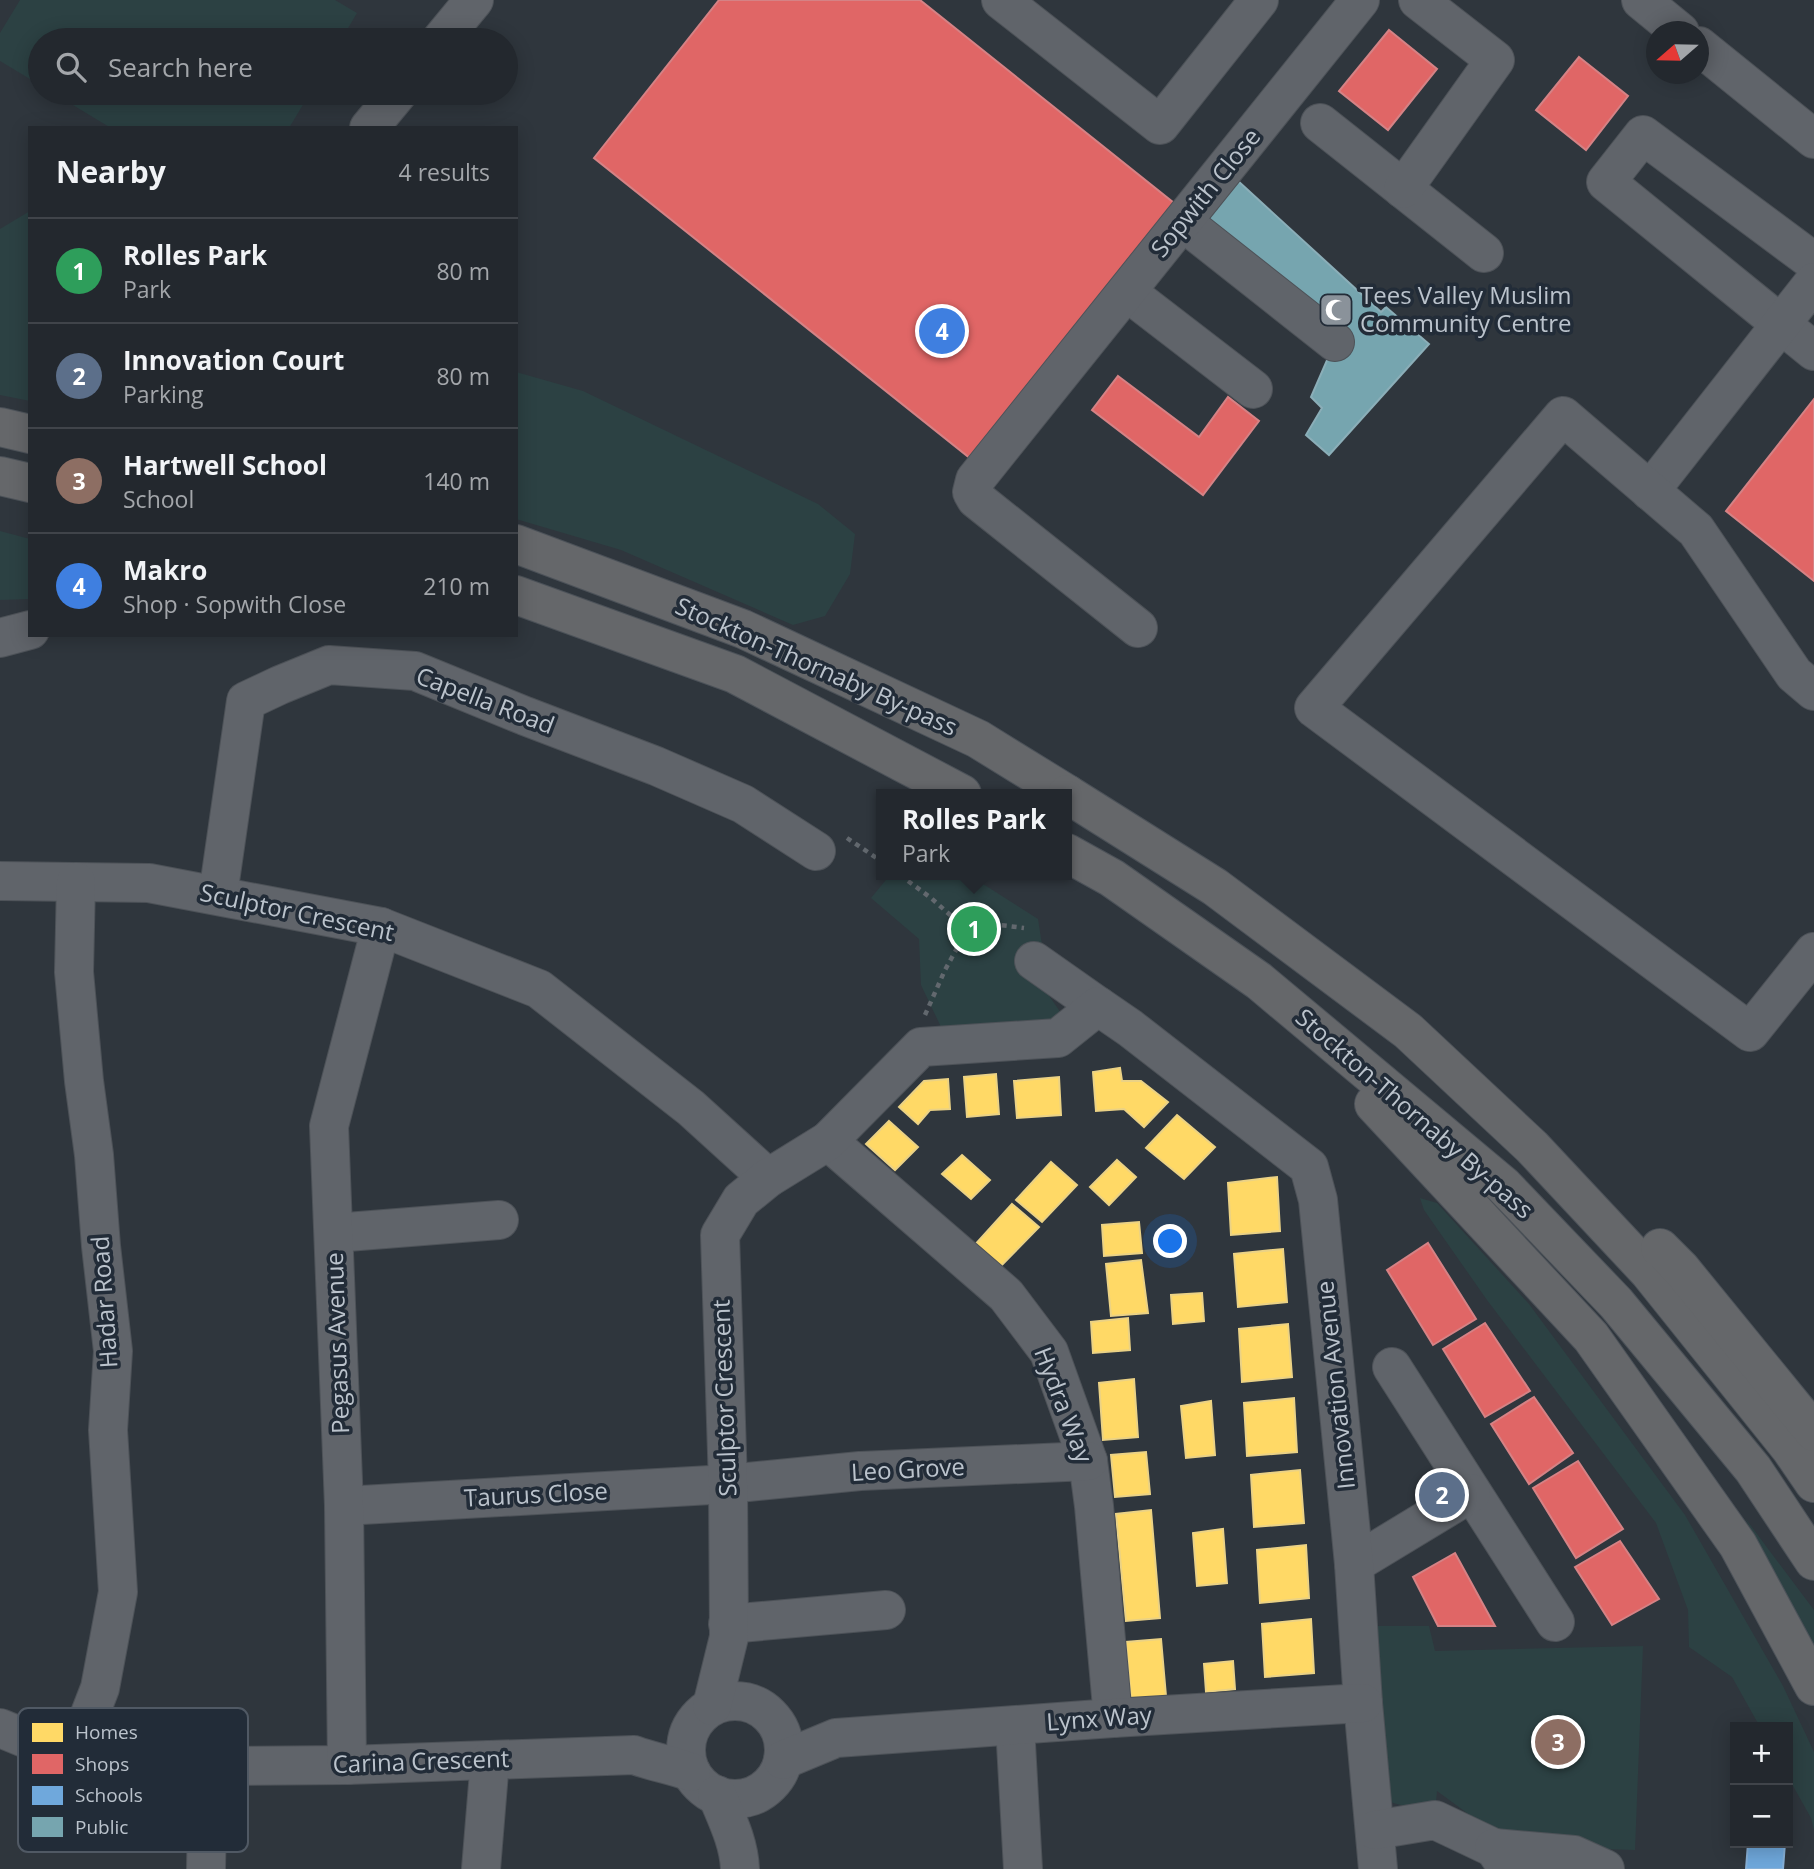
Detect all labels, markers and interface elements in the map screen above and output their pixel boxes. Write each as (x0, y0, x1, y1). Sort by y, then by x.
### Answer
north arrow (1646, 21, 1709, 84)
search box (28, 28, 518, 105)
icon: search (52, 48, 90, 86)
text: Search here (108, 49, 253, 85)
street label: Sopwith Close (1143, 121, 1267, 263)
text: Nearby (56, 151, 166, 192)
text: 4 results (399, 156, 490, 188)
text: Rolles Park (123, 237, 267, 273)
text: 1 (72, 255, 86, 287)
text: 80 m (436, 255, 490, 287)
text: Park (123, 273, 171, 305)
place label: Tees Valley Muslim Community Centre (1360, 278, 1571, 339)
mosque icon: Tees Valley Muslim Community Centre (1317, 291, 1355, 329)
pin: 4 (919, 305, 965, 357)
text: Innovation Court (123, 342, 344, 378)
text: 2 (72, 360, 86, 392)
text: 80 m (436, 360, 490, 392)
text: Parking (123, 378, 204, 410)
text: Hartwell School (123, 447, 327, 483)
text: 3 (72, 465, 86, 497)
text: 140 m (423, 465, 490, 497)
text: School (123, 483, 194, 515)
text: Makro (123, 552, 207, 588)
text: 4 (72, 570, 86, 602)
text: 210 m (423, 570, 490, 602)
text: Shop · Sopwith Close (123, 588, 346, 620)
street label: Stockton-Thornaby By-pass (671, 589, 963, 743)
street label: Capella Road (412, 658, 559, 741)
popup (876, 789, 1072, 880)
text: Rolles Park (902, 801, 1046, 837)
text: Park (902, 837, 950, 869)
street label: Sculptor Crescent (197, 875, 397, 948)
pin: 1 (951, 903, 997, 955)
street label: Stockton-Thornaby By-pass (1289, 1000, 1541, 1225)
your location (1153, 1224, 1187, 1258)
street label: Hadar Road (82, 1235, 125, 1369)
street label: Pegasus Avenue (317, 1252, 356, 1434)
street label: Innovation Avenue (1307, 1279, 1362, 1491)
street label: Sculptor Crescent (704, 1299, 743, 1497)
street label: Hydra Way (1027, 1342, 1102, 1468)
street label: Leo Grove (850, 1449, 966, 1488)
pin: 2 (1419, 1469, 1465, 1521)
street label: Taurus Close (463, 1473, 609, 1514)
street label: Lynx Way (1045, 1697, 1154, 1738)
legend (18, 1708, 248, 1852)
pin: 3 (1535, 1716, 1581, 1768)
text: Homes (75, 1719, 138, 1745)
map controls (1730, 1722, 1793, 1848)
button: + (1730, 1722, 1793, 1785)
street label: Carina Crescent (332, 1741, 510, 1780)
text: Shops (75, 1751, 129, 1777)
text: Schools (75, 1782, 143, 1808)
button: − (1730, 1785, 1793, 1848)
text: Public (75, 1814, 128, 1840)

